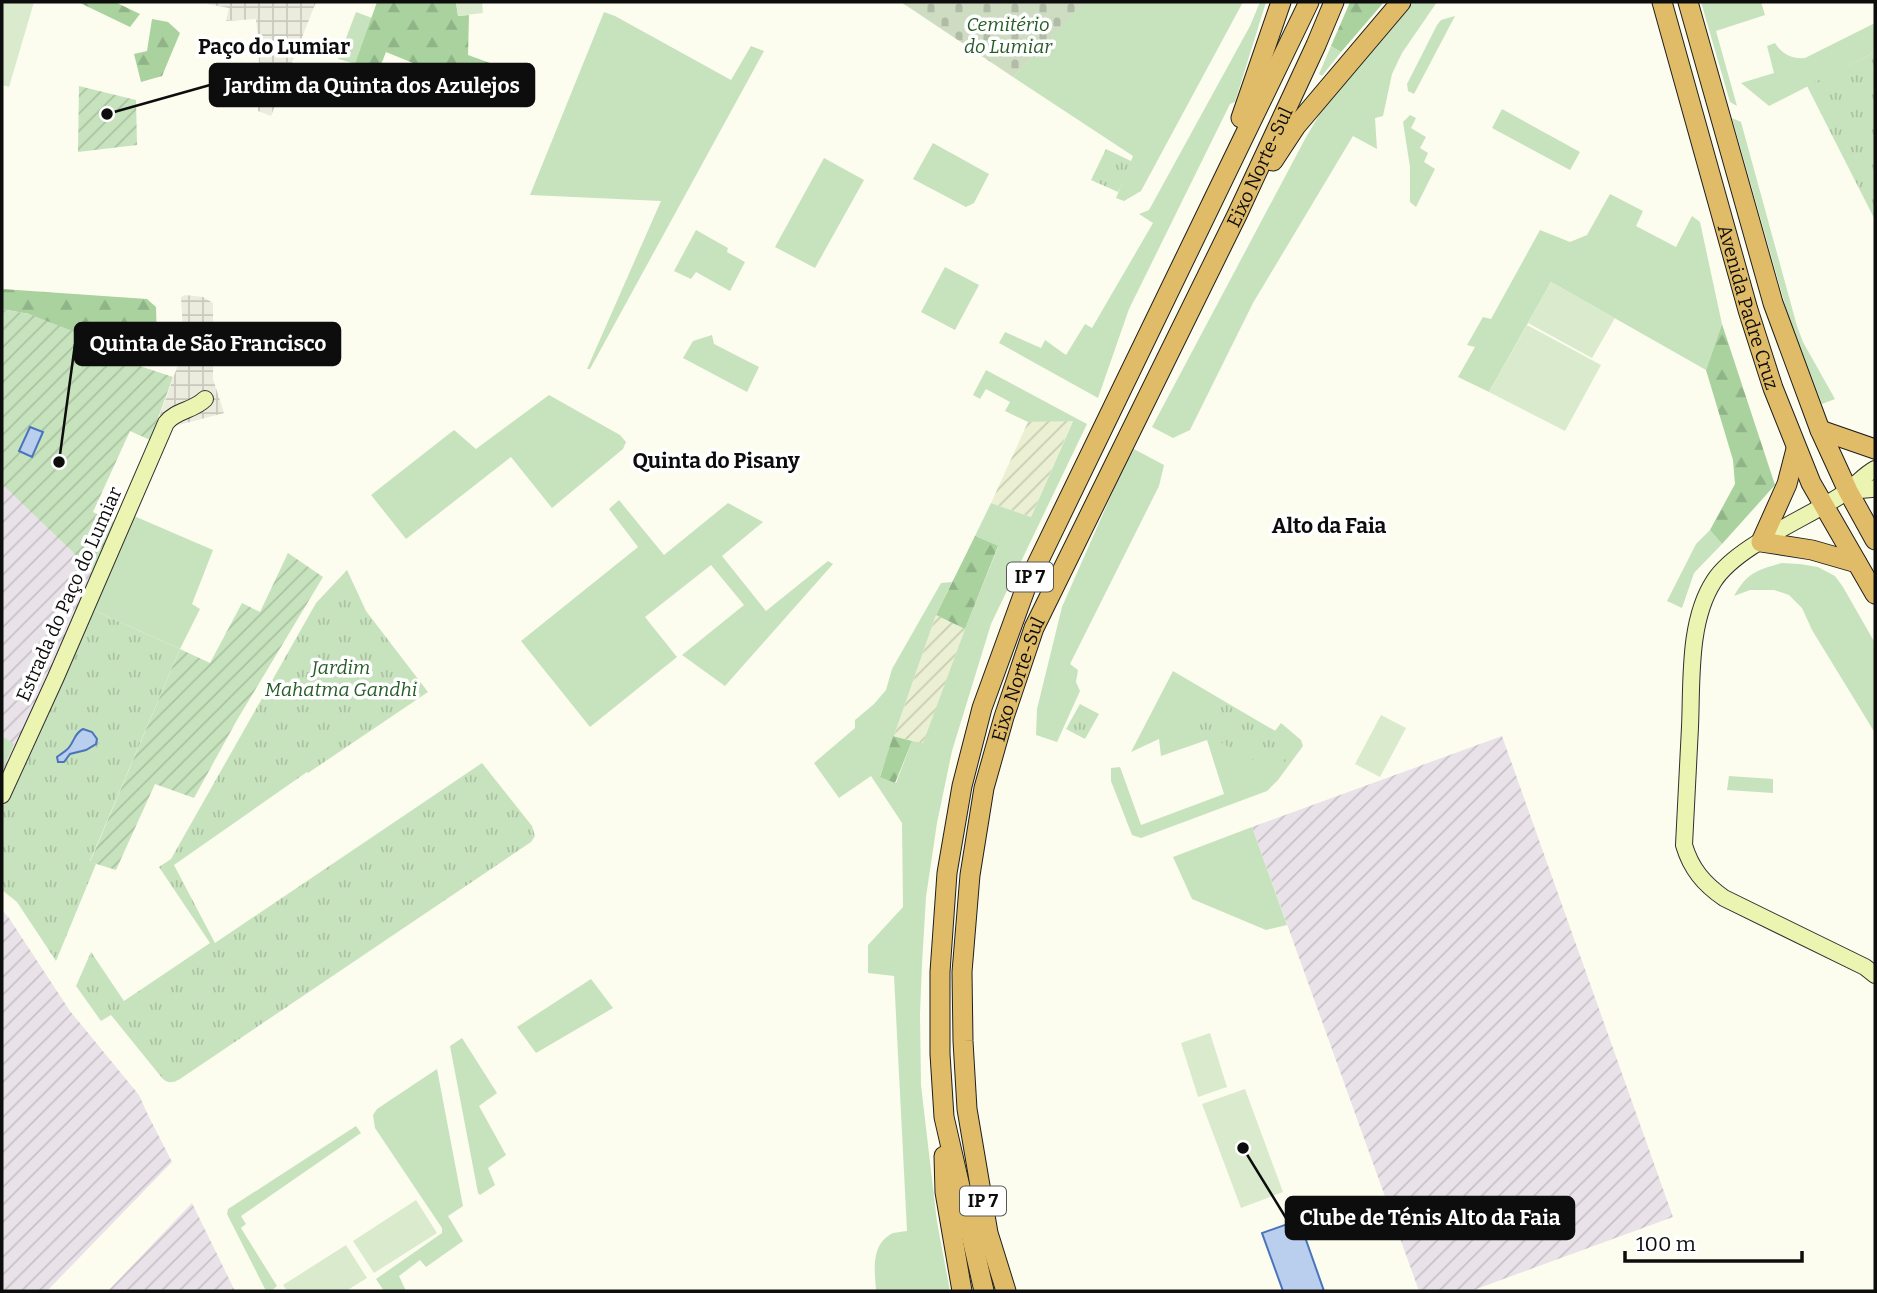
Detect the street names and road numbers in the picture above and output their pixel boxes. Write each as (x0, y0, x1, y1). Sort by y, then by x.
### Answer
street label: Eixo Norte-Sul (1221, 103, 1297, 231)
street label: Avenida Padre Cruz (1713, 222, 1784, 392)
street label: Estrada do Paço do Lumiar (11, 483, 127, 705)
road number: IP 7 (1007, 562, 1053, 592)
street label: Eixo Norte-Sul (986, 613, 1049, 744)
road number: IP 7 (960, 1186, 1006, 1216)

